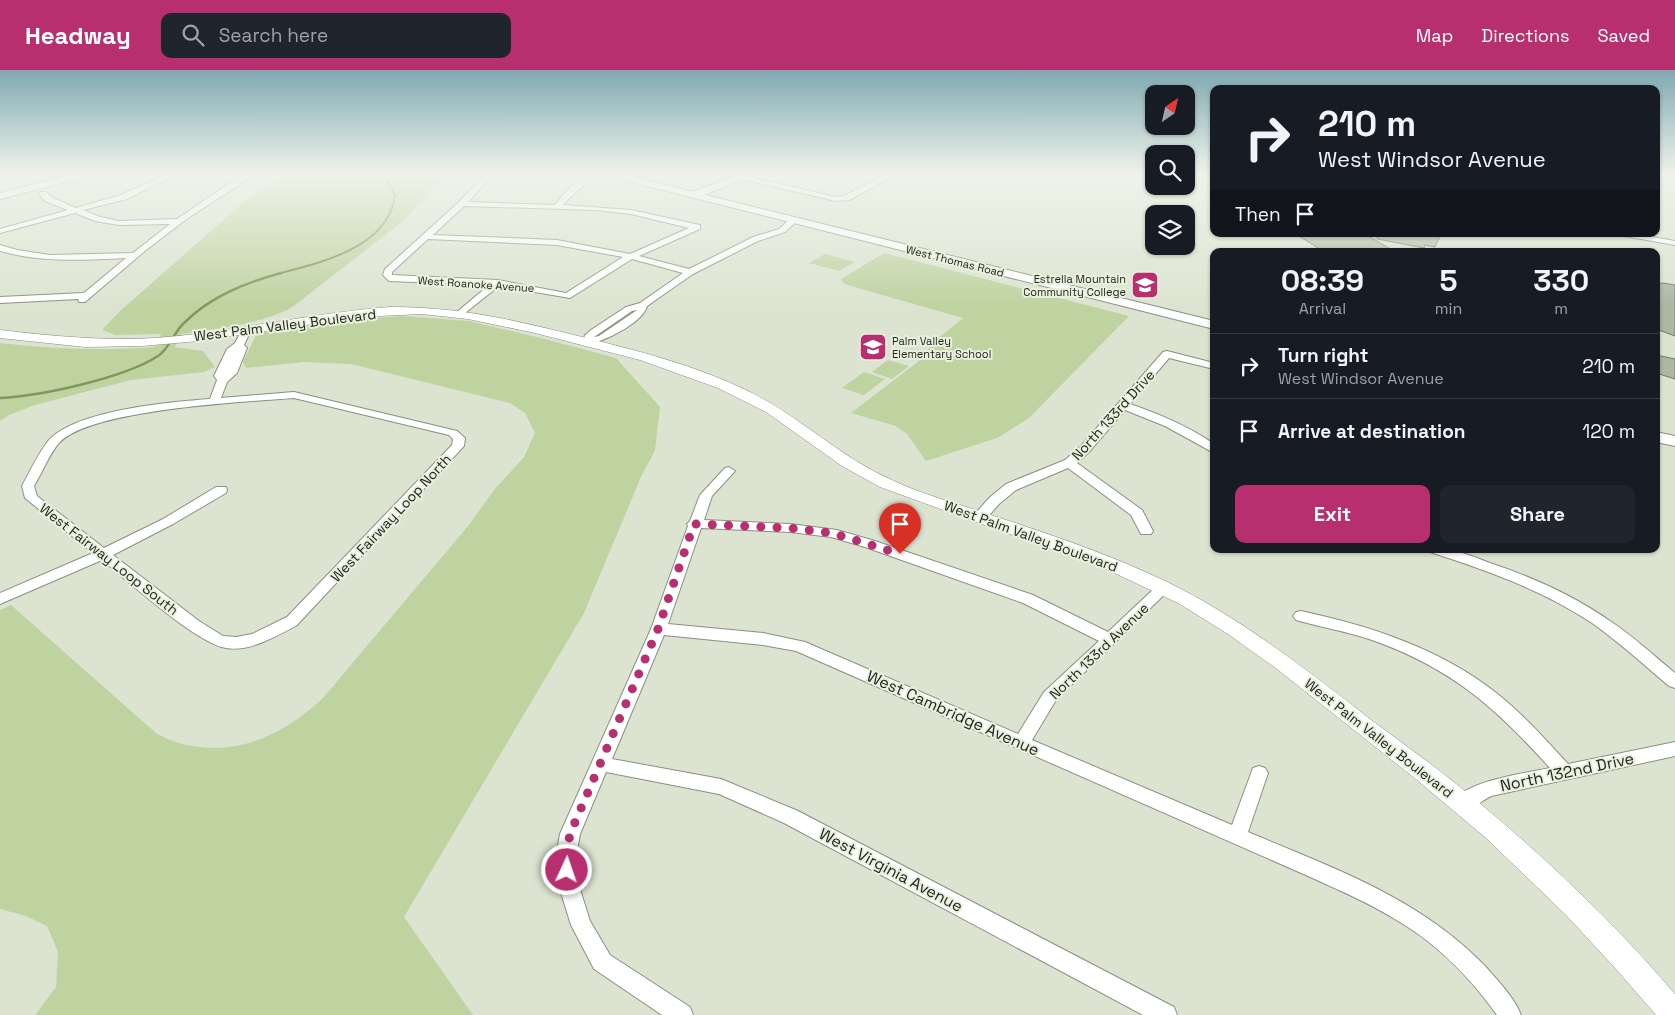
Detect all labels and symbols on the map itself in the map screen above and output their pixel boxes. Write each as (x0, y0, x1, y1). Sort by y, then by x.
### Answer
north arrow (1145, 85, 1195, 135)
street label: West Thomas Road (904, 242, 1006, 280)
school or university icon: Estrella Mountain Community College (1130, 270, 1160, 300)
place label: Estrella Mountain Community College (1023, 272, 1126, 299)
street label: West Roanoke Avenue (417, 273, 535, 295)
street label: West Palm Valley Boulevard (193, 305, 377, 345)
school or university icon: Palm Valley Elementary School (858, 332, 888, 362)
place label: Palm Valley Elementary School (892, 334, 991, 361)
street label: North 133rd Drive (1068, 366, 1158, 464)
street label: West Fairway Loop North (327, 450, 455, 586)
street label: West Palm Valley Boulevard (942, 496, 1120, 576)
street label: West Fairway Loop South (36, 499, 182, 619)
pin (879, 503, 921, 554)
street label: North 133rd Avenue (1045, 599, 1153, 703)
street label: West Cambridge Avenue (863, 665, 1043, 761)
street label: West Palm Valley Boulevard (1301, 674, 1457, 802)
street label: North 132nd Drive (1498, 748, 1636, 796)
street label: West Virginia Avenue (815, 823, 967, 917)
position arrow (540, 843, 592, 895)

